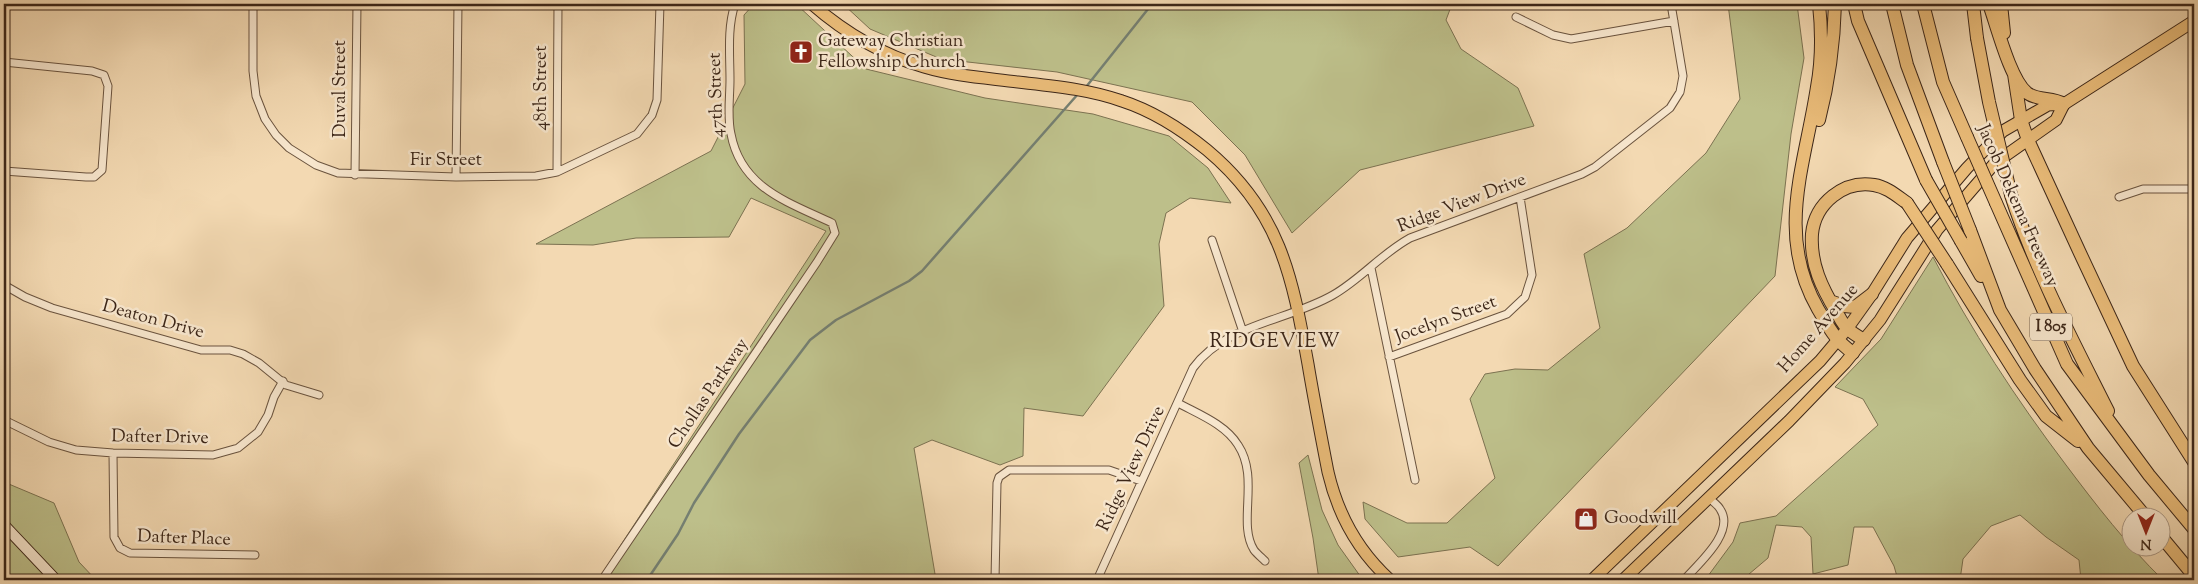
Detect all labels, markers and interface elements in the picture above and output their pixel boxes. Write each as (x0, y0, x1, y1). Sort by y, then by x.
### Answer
place label: Gateway Christian Fellowship Church (818, 29, 966, 76)
church icon: Gateway Christian Fellowship Church (788, 39, 814, 65)
street label: Duval Street (328, 40, 354, 138)
street label: 48th Street (529, 45, 555, 131)
street label: 47th Street (703, 52, 731, 138)
street label: Jacob Dekema Freeway (1969, 120, 2065, 292)
street label: Fir Street (410, 148, 482, 174)
street label: Ridge View Drive (1394, 167, 1530, 241)
street label: Home Avenue (1773, 279, 1865, 379)
street label: Jocelyn Street (1391, 290, 1500, 351)
street label: Deaton Drive (99, 294, 207, 346)
road number: I 805 (2030, 314, 2072, 341)
district label: RIDGEVIEW (1209, 328, 1341, 357)
street label: Chollas Parkway (662, 333, 756, 455)
street label: Ridge View Drive (1091, 402, 1173, 536)
street label: Dafter Drive (111, 424, 209, 452)
shop icon: Goodwill (1573, 506, 1599, 532)
place label: Goodwill (1604, 506, 1677, 532)
north arrow (2120, 506, 2170, 556)
street label: Dafter Place (137, 524, 231, 554)
text: N (2140, 533, 2152, 553)

